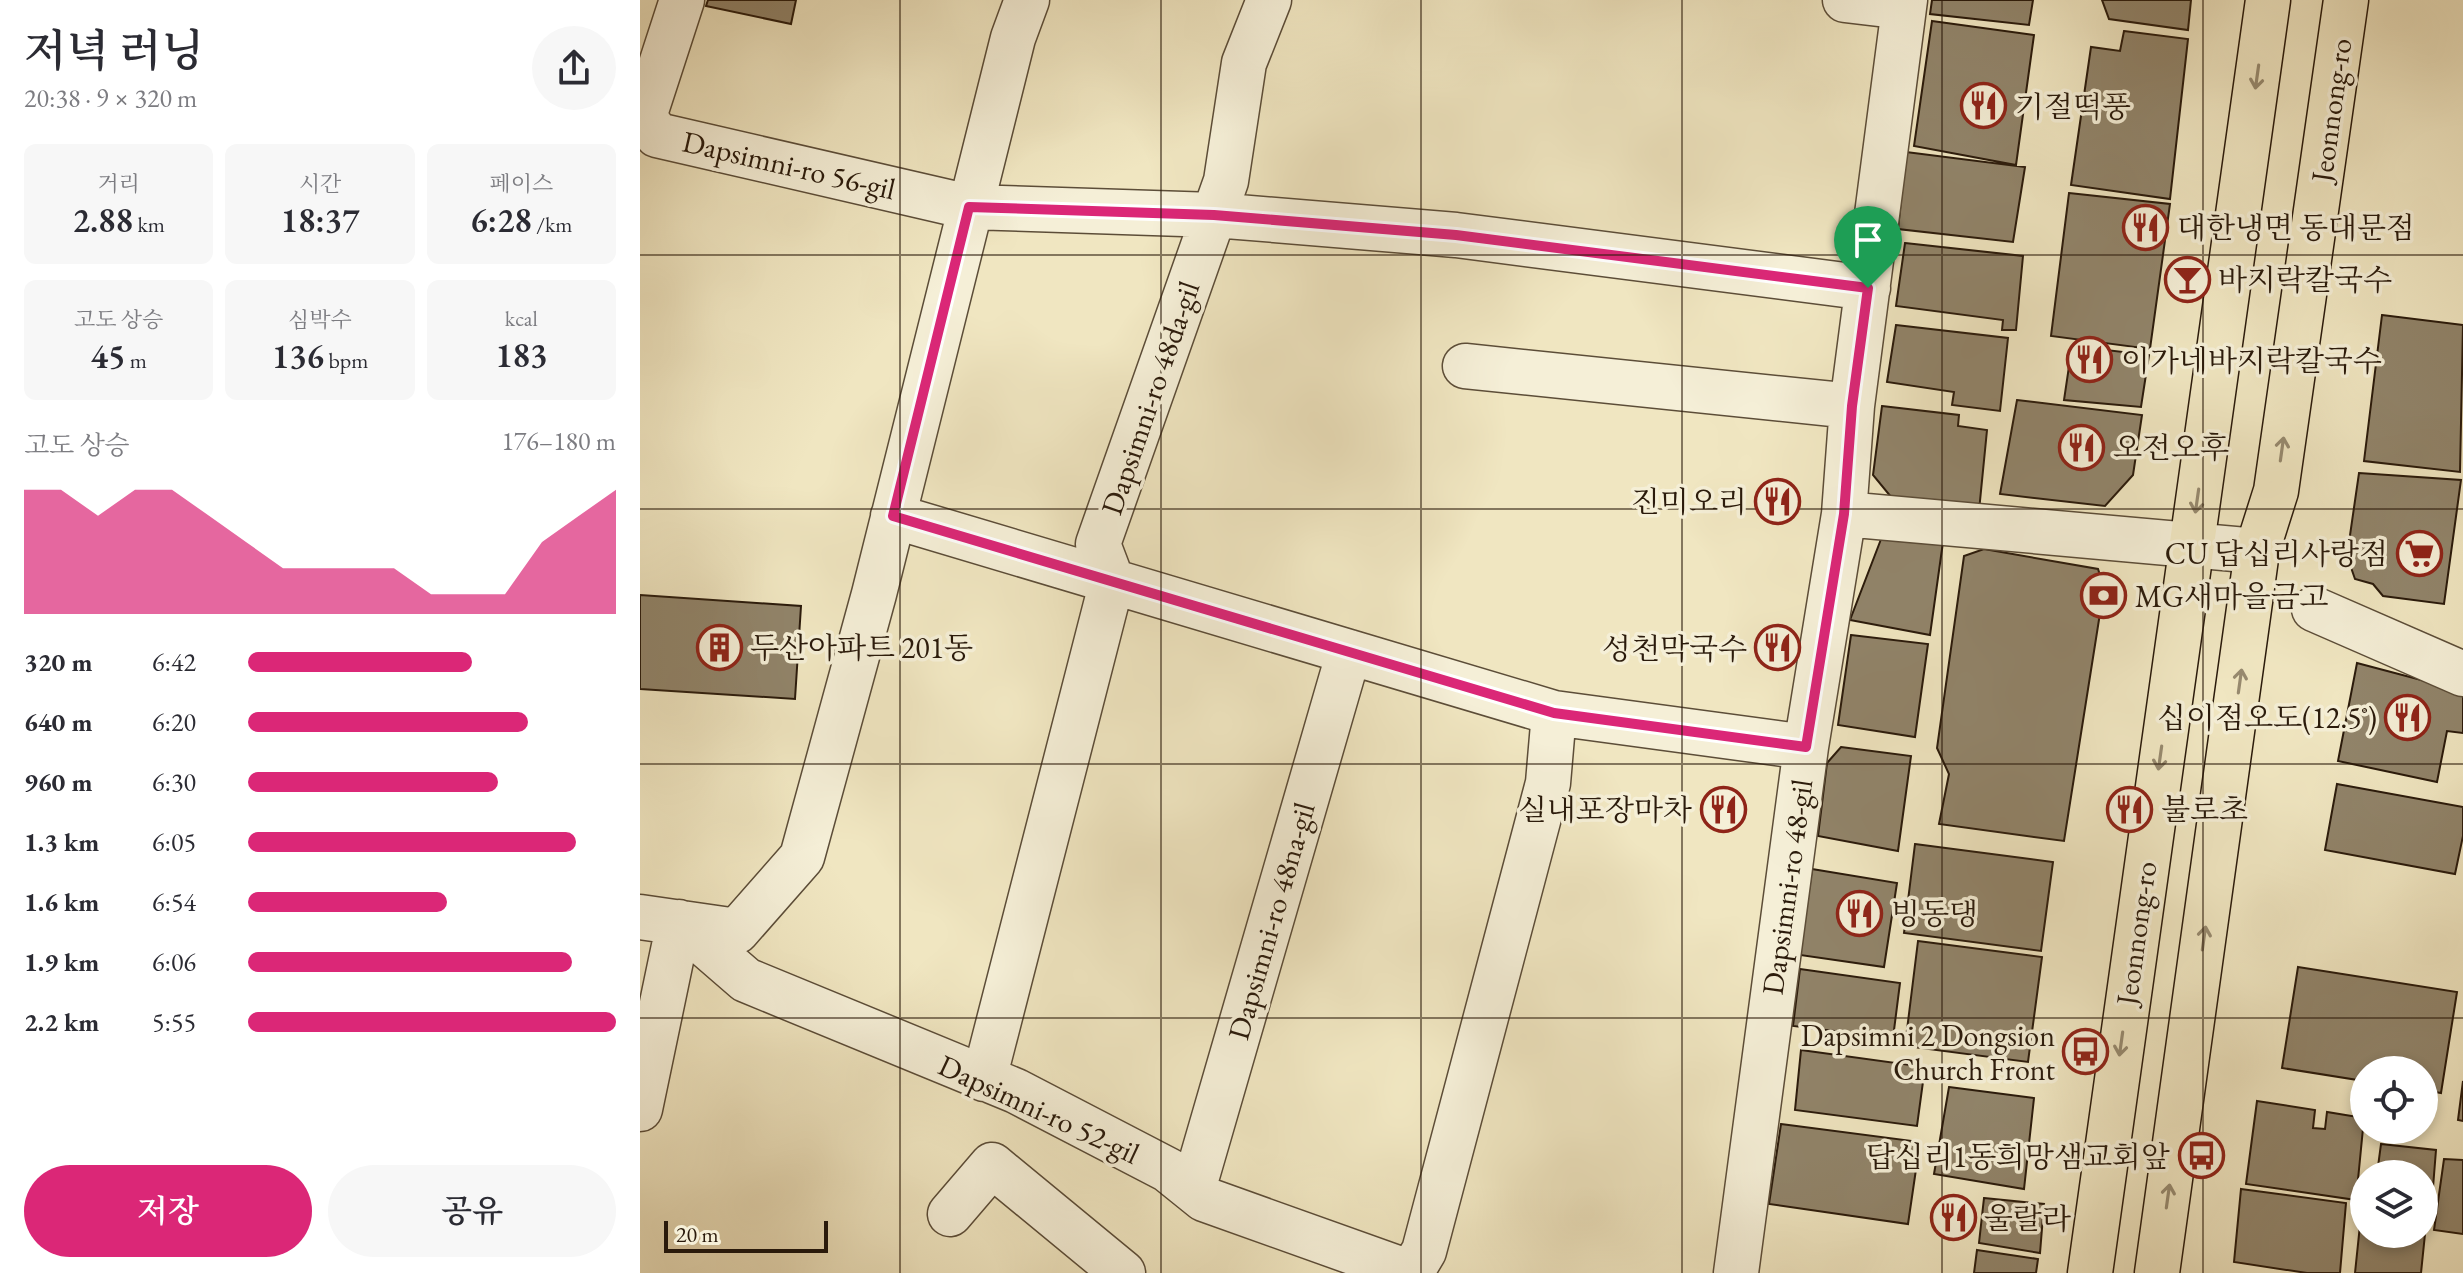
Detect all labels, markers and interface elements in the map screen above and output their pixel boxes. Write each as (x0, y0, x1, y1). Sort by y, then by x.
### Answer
text: 저녁 러닝 (24, 22, 204, 79)
button: share (532, 26, 616, 110)
street label: Jeonnong-ro (2301, 36, 2360, 187)
one-way arrow (2249, 64, 2264, 89)
text: 20:38 · 9 × 320 m (24, 81, 197, 115)
restaurant icon: 기절떡풍 (1960, 82, 2008, 130)
place label: 기절떡풍 (2015, 87, 2131, 126)
street label: Dapsimni-ro 56-gil (679, 122, 899, 208)
text: 거리 (97, 169, 140, 198)
text: 시간 (299, 169, 341, 198)
text: 페이스 (489, 169, 553, 198)
text: 2.88 (72, 198, 133, 242)
text: 18:37 (281, 198, 359, 242)
text: 6:28 (470, 198, 532, 242)
restaurant icon: 대한냉면 동대문점 (2122, 203, 2170, 251)
pin (1834, 206, 1902, 288)
place label: 대한냉면 동대문점 (2177, 208, 2415, 247)
text: km (133, 210, 165, 239)
text: /km (532, 210, 572, 239)
icon: arrive (1846, 218, 1890, 262)
bar icon: 바지락칼국수 (2163, 255, 2211, 303)
place label: 바지락칼국수 (2218, 260, 2392, 299)
street label: Dapsimni-ro 48da-gil (1092, 276, 1208, 520)
text: kcal (505, 304, 538, 333)
text: 고도 상승 (74, 305, 163, 334)
text: 심박수 (288, 305, 352, 334)
text: 183 (495, 333, 547, 377)
text: 45 (90, 334, 125, 378)
text: 136 (272, 334, 324, 378)
restaurant icon: 이가네바지락칼국수 (2066, 336, 2114, 384)
place label: 이가네바지락칼국수 (2121, 341, 2382, 380)
text: m (125, 346, 147, 375)
text: bpm (324, 346, 368, 375)
restaurant icon: 오전오후 (2058, 423, 2106, 471)
text: 176–180 m (501, 424, 616, 458)
text: 고도 상승 (24, 428, 130, 462)
place label: 오전오후 (2113, 428, 2229, 467)
one-way arrow (2275, 437, 2290, 462)
restaurant icon: 진미오리 (1754, 477, 1802, 525)
place label: 진미오리 (1631, 482, 1747, 521)
one-way arrow (2189, 488, 2204, 513)
supermarket icon: CU 답십리사랑점 (2395, 529, 2443, 577)
place label: CU 답십리사랑점 (2165, 534, 2388, 573)
bank icon: MG새마을금고 (2080, 572, 2128, 620)
place label: MG새마을금고 (2135, 577, 2329, 616)
building icon: 두산아파트 201동 (695, 623, 743, 671)
restaurant icon: 성천막국수 (1754, 624, 1802, 672)
place label: 두산아파트 201동 (750, 628, 973, 667)
place label: 성천막국수 (1602, 629, 1747, 668)
text: 320 m (24, 645, 92, 679)
text: 6:42 (152, 645, 196, 679)
one-way arrow (2233, 669, 2248, 694)
restaurant icon: 십이점오도(12.5˚) (2384, 693, 2432, 741)
place label: 십이점오도(12.5˚) (2157, 698, 2377, 737)
text: 640 m (24, 705, 92, 739)
text: 6:20 (152, 705, 196, 739)
one-way arrow (2153, 744, 2168, 771)
text: 960 m (24, 765, 92, 799)
text: 6:30 (152, 765, 196, 799)
street label: Dapsimni-ro 48-gil (1753, 777, 1821, 997)
restaurant icon: 실내포장마차 (1699, 785, 1747, 833)
restaurant icon: 불로초 (2106, 785, 2154, 833)
place label: 실내포장마차 (1518, 790, 1692, 829)
place label: 불로초 (2161, 790, 2248, 829)
street label: Dapsimni-ro 48na-gil (1218, 798, 1324, 1044)
text: 1.3 km (24, 825, 99, 859)
text: 6:05 (152, 825, 196, 859)
street label: Jeonnong-ro (2106, 859, 2165, 1010)
text: 1.6 km (24, 885, 99, 919)
text: 6:54 (152, 885, 196, 919)
restaurant icon: 빙동댕 (1836, 889, 1884, 937)
place label: 빙동댕 (1891, 894, 1978, 933)
one-way arrow (2197, 926, 2212, 951)
text: 1.9 km (24, 945, 99, 979)
text: 6:06 (152, 945, 196, 979)
text: 2.2 km (24, 1005, 99, 1039)
text: 5:55 (152, 1005, 196, 1039)
place label: Dapsimni 2 Dongsion Church Front (1801, 1016, 2056, 1089)
bus stop icon: Dapsimni 2 Dongsion Church Front (2062, 1028, 2110, 1076)
one-way arrow (2113, 1031, 2128, 1056)
street label: Dapsimni-ro 52-gil (932, 1045, 1146, 1173)
map controls (2350, 1056, 2438, 1248)
button: locate (2350, 1056, 2438, 1144)
bus stop icon: 답십리1동희망샘교회앞 (2177, 1132, 2225, 1180)
place label: 답십리1동희망샘교회앞 (1866, 1137, 2170, 1176)
button: layers (2350, 1160, 2438, 1248)
button: 저장 (24, 1165, 312, 1257)
button: 공유 (328, 1165, 616, 1257)
one-way arrow (2161, 1184, 2176, 1209)
restaurant icon: 울랄라 (1929, 1194, 1977, 1242)
place label: 울랄라 (1984, 1199, 2071, 1238)
scale bar (664, 1217, 828, 1253)
text: 20 m (676, 1220, 719, 1249)

